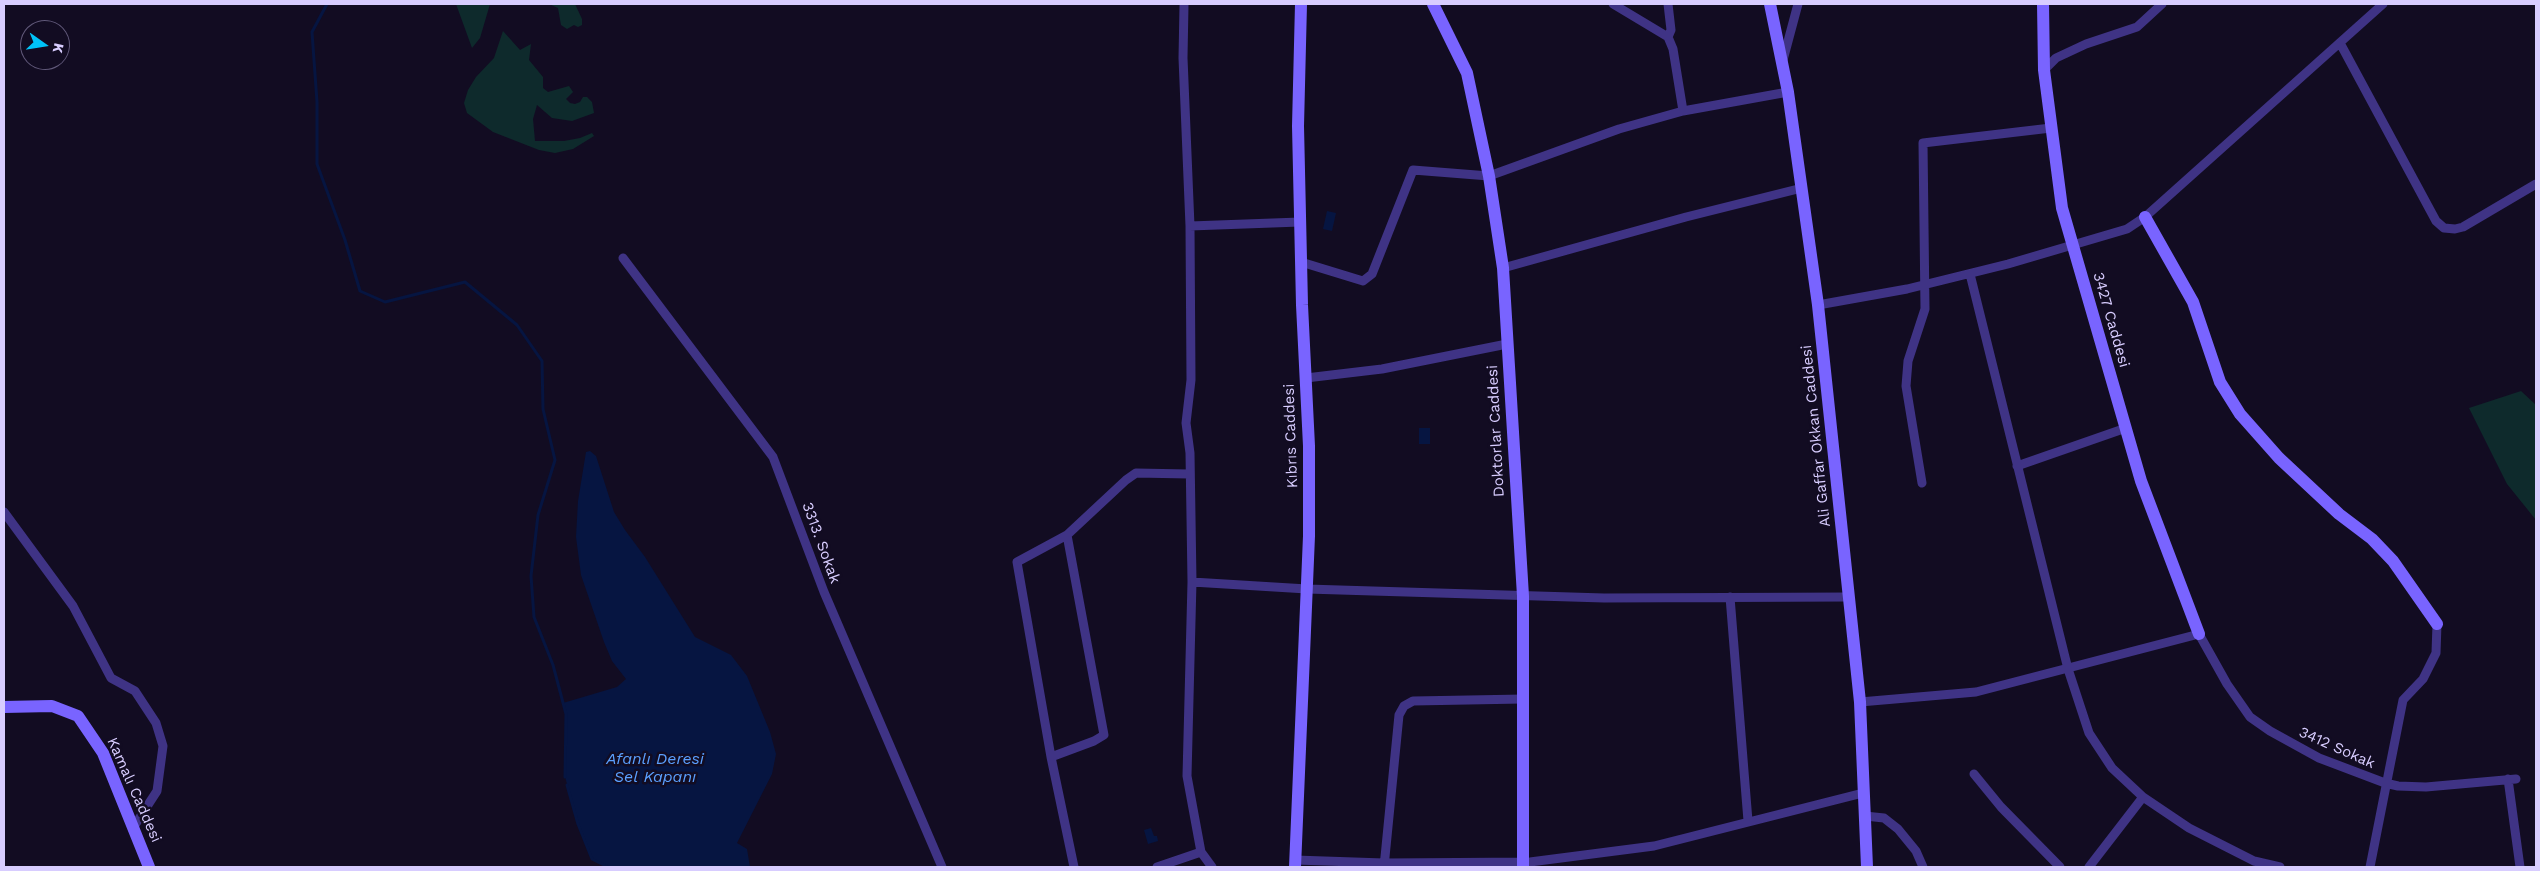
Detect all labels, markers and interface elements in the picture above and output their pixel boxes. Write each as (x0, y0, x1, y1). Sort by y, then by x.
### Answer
north arrow (20, 20, 70, 70)
text: K (50, 42, 68, 55)
street label: 3427 Caddesi (2089, 270, 2133, 370)
street label: Ali Gaffar Okkan Caddesi (1797, 344, 1835, 528)
street label: Doktorlar Caddesi (1484, 365, 1508, 497)
street label: Kıbrıs Caddesi (1280, 383, 1302, 489)
street label: 3313. Sokak (798, 500, 844, 586)
street label: 3412 Sokak (2296, 723, 2378, 773)
street label: Kamalı Caddesi (103, 735, 165, 845)
water label: Afanlı Deresi Sel Kapanı (606, 749, 704, 787)

